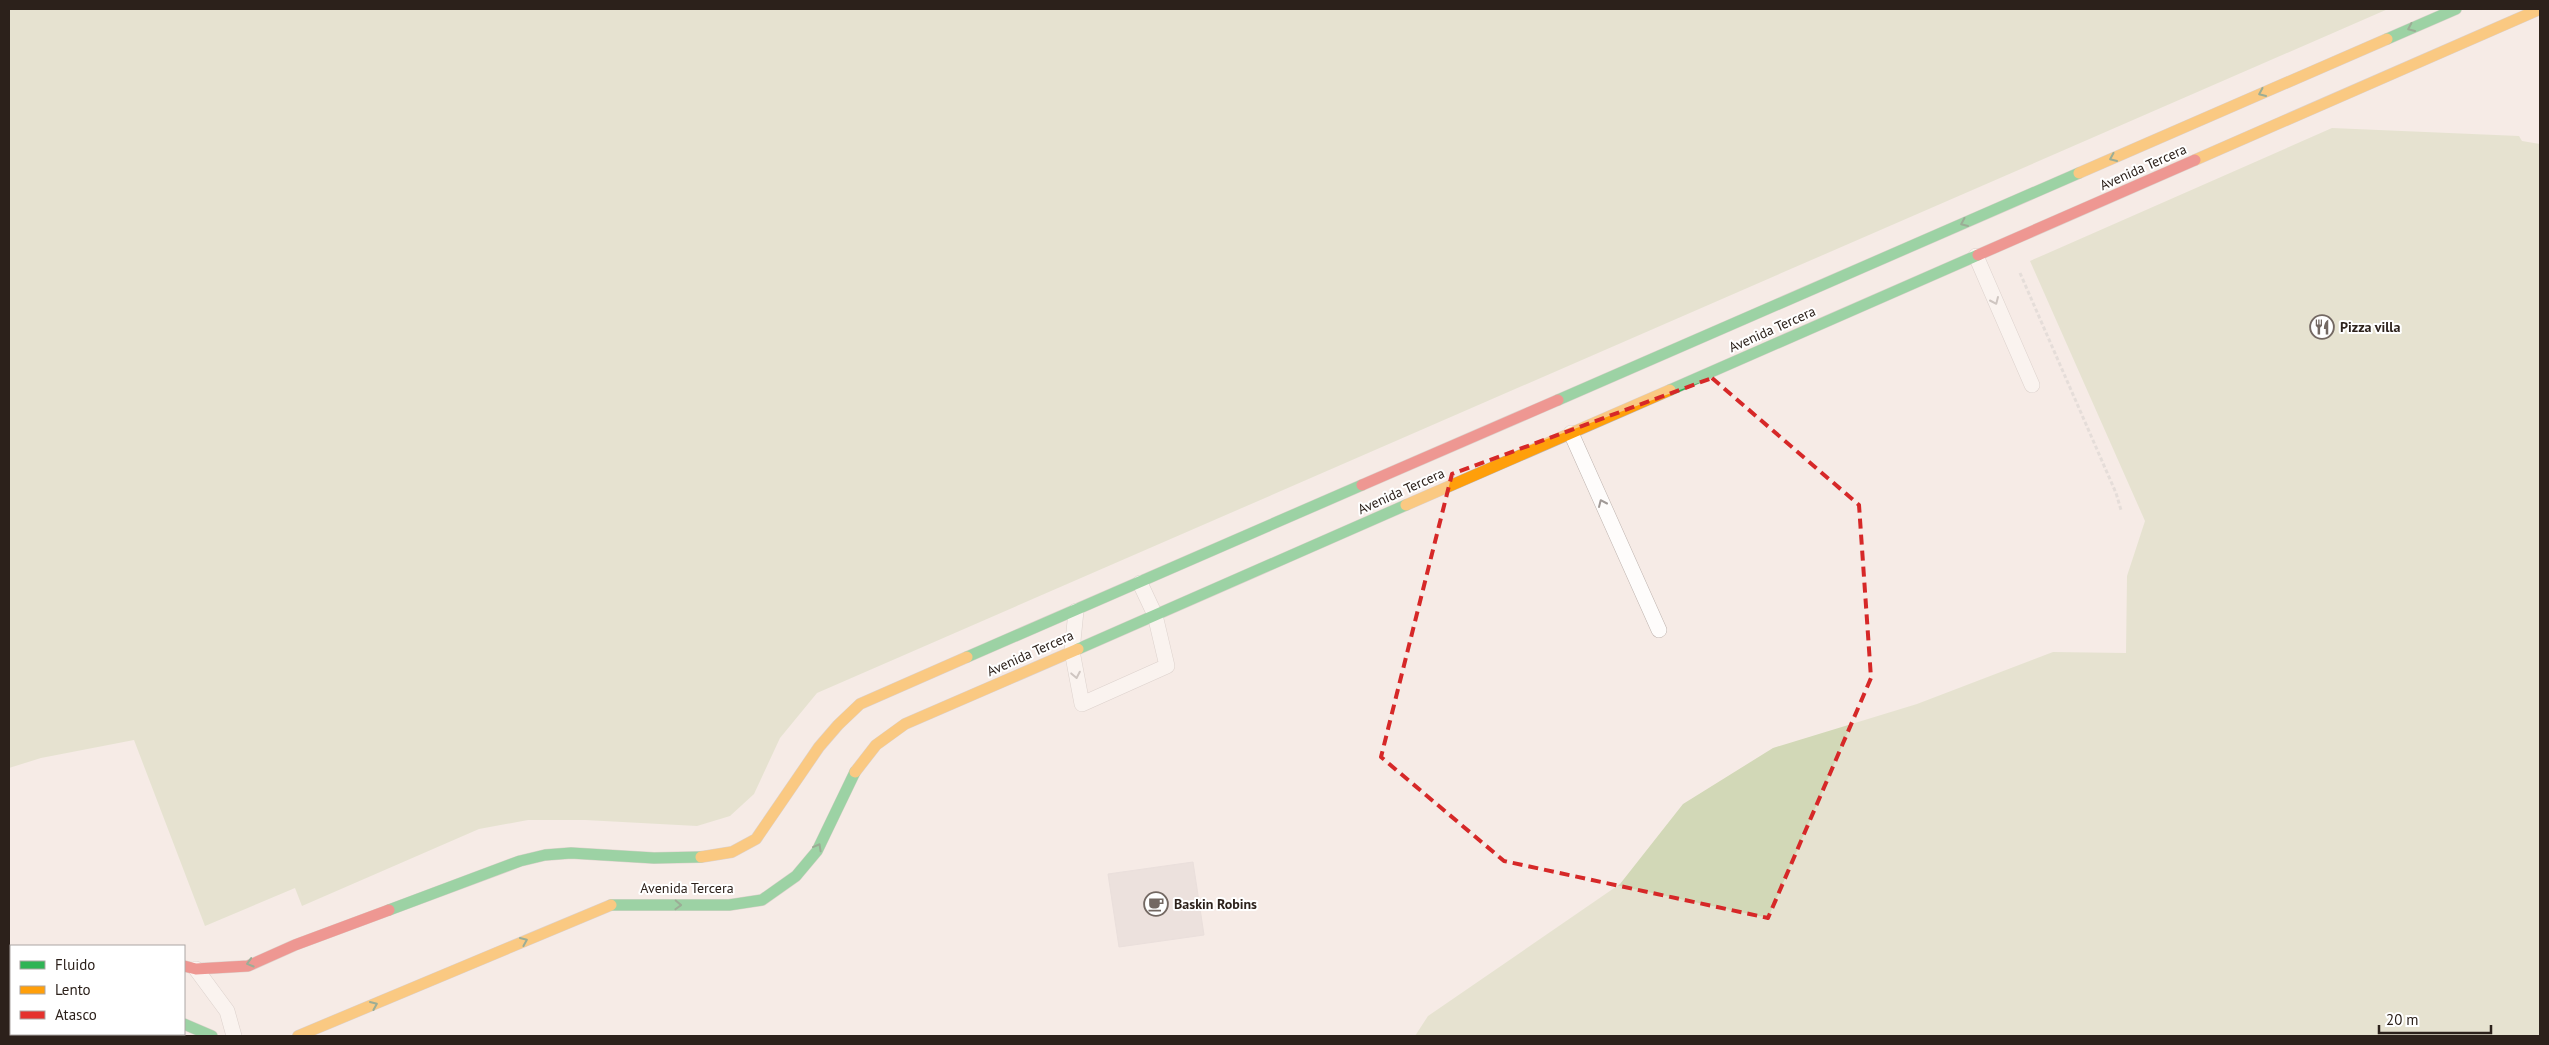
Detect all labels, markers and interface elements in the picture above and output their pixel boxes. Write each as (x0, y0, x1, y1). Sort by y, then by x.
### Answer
one-way arrow (2407, 22, 2416, 33)
one-way arrow (2258, 87, 2267, 98)
street label: Avenida Tercera (2097, 140, 2189, 194)
one-way arrow (2109, 152, 2118, 163)
one-way arrow (1960, 217, 1969, 228)
one-way arrow (1989, 296, 2000, 305)
street label: Avenida Tercera (1726, 302, 1818, 356)
restaurant icon: Pizza villa (2309, 314, 2335, 340)
place label: Pizza villa (2340, 318, 2400, 336)
street label: Avenida Tercera (1355, 464, 1447, 518)
one-way arrow (1597, 499, 1608, 508)
street label: Avenida Tercera (984, 626, 1076, 680)
one-way arrow (1071, 670, 1081, 679)
one-way arrow (812, 843, 822, 852)
street label: Avenida Tercera (640, 879, 734, 897)
cafe icon: Baskin Robins (1143, 891, 1169, 917)
place label: Baskin Robins (1174, 895, 1257, 913)
one-way arrow (675, 899, 683, 910)
one-way arrow (519, 937, 527, 947)
legend (10, 945, 185, 1035)
text: Fluido (55, 955, 95, 974)
one-way arrow (246, 958, 254, 968)
text: Lento (55, 980, 91, 999)
one-way arrow (369, 1001, 378, 1012)
scale bar (2379, 1002, 2492, 1034)
text: Atasco (55, 1005, 97, 1024)
text: 20 m (2386, 1010, 2419, 1029)

